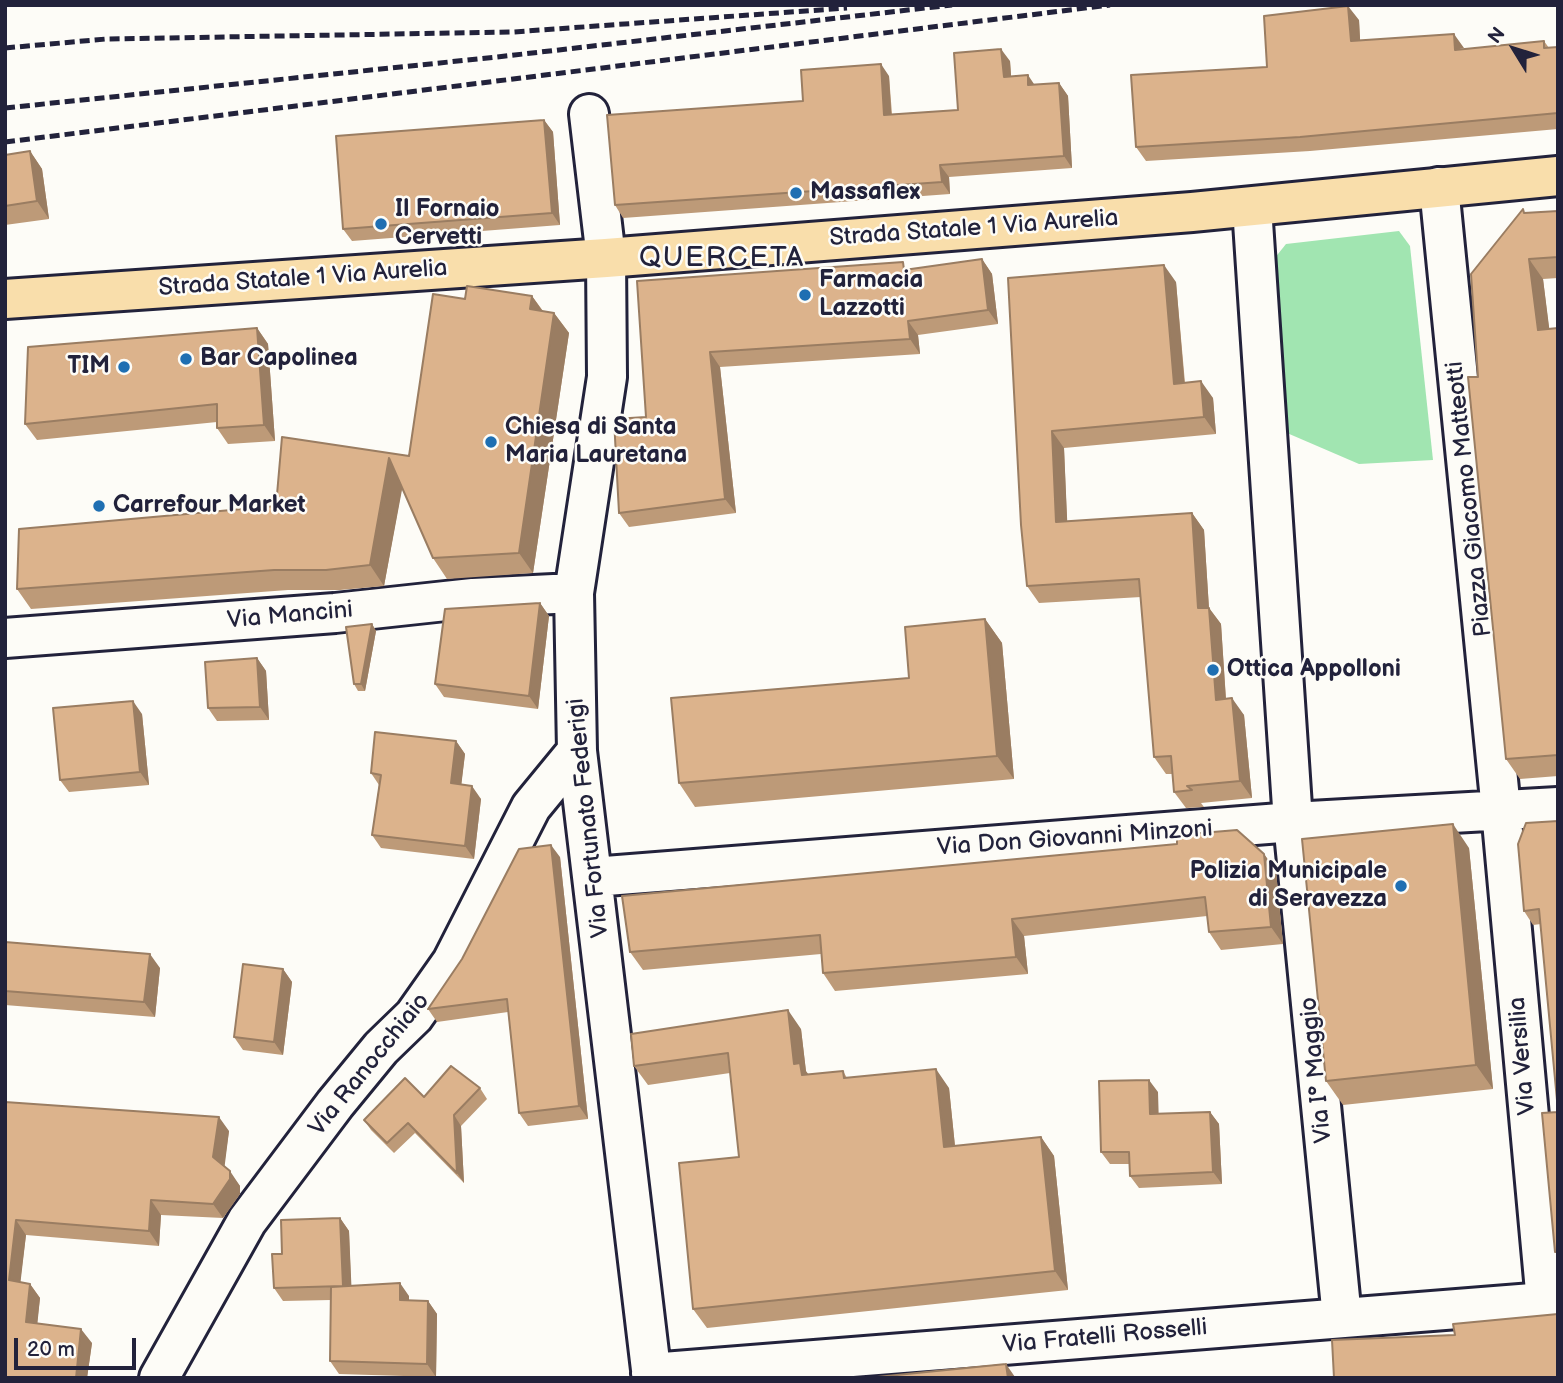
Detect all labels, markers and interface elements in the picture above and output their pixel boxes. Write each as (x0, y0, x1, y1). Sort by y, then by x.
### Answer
north arrow (1479, 14, 1549, 84)
text: N (1484, 23, 1511, 48)
place label: Massaflex (810, 179, 920, 207)
marker: Massaflex (788, 185, 804, 201)
place label: Il Fornaio Cervetti (395, 196, 499, 252)
street label: Strada Statale 1 Via Aurelia (829, 205, 1119, 253)
marker: Il Fornaio Cervetti (373, 216, 389, 232)
district label: QUERCETA (640, 242, 804, 276)
street label: Strada Statale 1 Via Aurelia (158, 255, 448, 303)
place label: Farmacia Lazzotti (819, 267, 923, 323)
marker: Farmacia Lazzotti (797, 287, 813, 303)
place label: Bar Capolinea (200, 345, 358, 373)
marker: Bar Capolinea (178, 351, 194, 367)
place label: TIM (67, 353, 110, 381)
marker: TIM (116, 359, 132, 375)
street label: Piazza Giacomo Matteotti (1441, 360, 1499, 638)
place label: Chiesa di Santa Maria Lauretana (505, 414, 687, 470)
marker: Chiesa di Santa Maria Lauretana (483, 434, 499, 450)
place label: Carrefour Market (113, 492, 306, 520)
marker: Carrefour Market (91, 498, 107, 514)
street label: Via Mancini (226, 596, 354, 636)
place label: Ottica Appolloni (1227, 656, 1401, 684)
marker: Ottica Appolloni (1205, 662, 1221, 678)
street label: Via Fortunato Federigi (562, 697, 616, 939)
street label: Via Don Giovanni Minzoni (936, 815, 1214, 863)
place label: Polizia Municipale di Seravezza (1190, 858, 1387, 914)
marker: Polizia Municipale di Seravezza (1393, 878, 1409, 894)
street label: Via Ranocchiaio (304, 988, 436, 1142)
street label: Via I° Maggio (1295, 996, 1339, 1144)
street label: Via Versilia (1503, 996, 1543, 1116)
street label: Via Fratelli Rosselli (1001, 1314, 1209, 1360)
scale bar (18, 1324, 140, 1368)
text: 20 m (27, 1337, 75, 1362)

